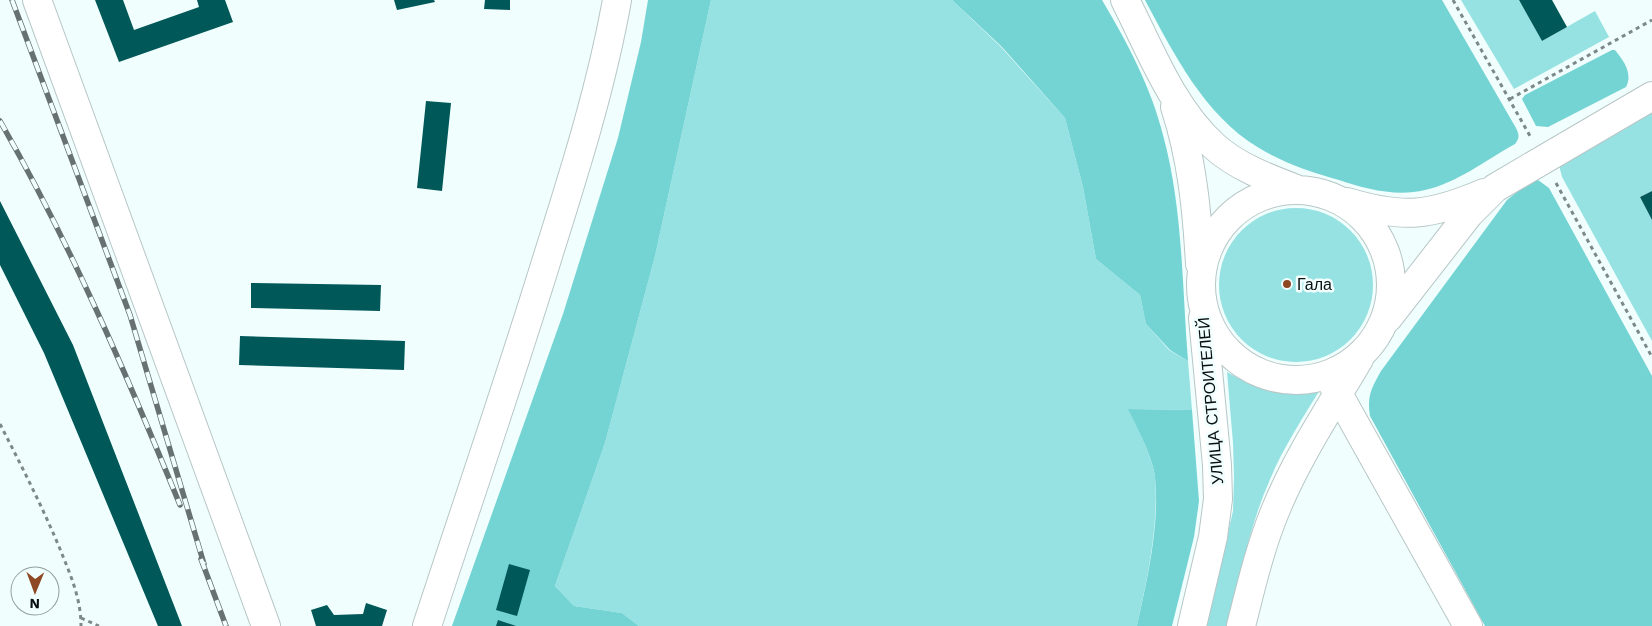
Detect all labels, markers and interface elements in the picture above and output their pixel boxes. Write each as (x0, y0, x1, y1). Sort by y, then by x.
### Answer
place label: Гала (1297, 275, 1332, 294)
marker: Гала (1281, 278, 1293, 290)
street label: УЛИЦА СТРОИТЕЛЕЙ (1194, 317, 1227, 485)
north arrow (10, 566, 60, 616)
text: N (29, 596, 40, 612)

